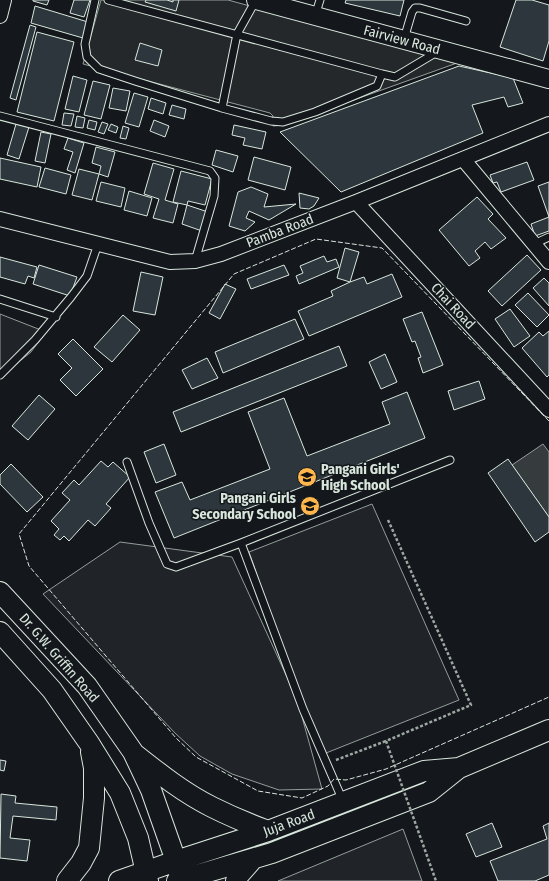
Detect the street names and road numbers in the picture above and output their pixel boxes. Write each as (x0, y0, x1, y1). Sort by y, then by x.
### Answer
street label: Fairview Road (362, 22, 442, 58)
street label: Pamba Road (244, 210, 316, 252)
street label: Chai Road (427, 279, 479, 333)
street label: Dr. G.W. Griffin Road (16, 610, 102, 706)
street label: Juja Road (261, 806, 317, 840)

